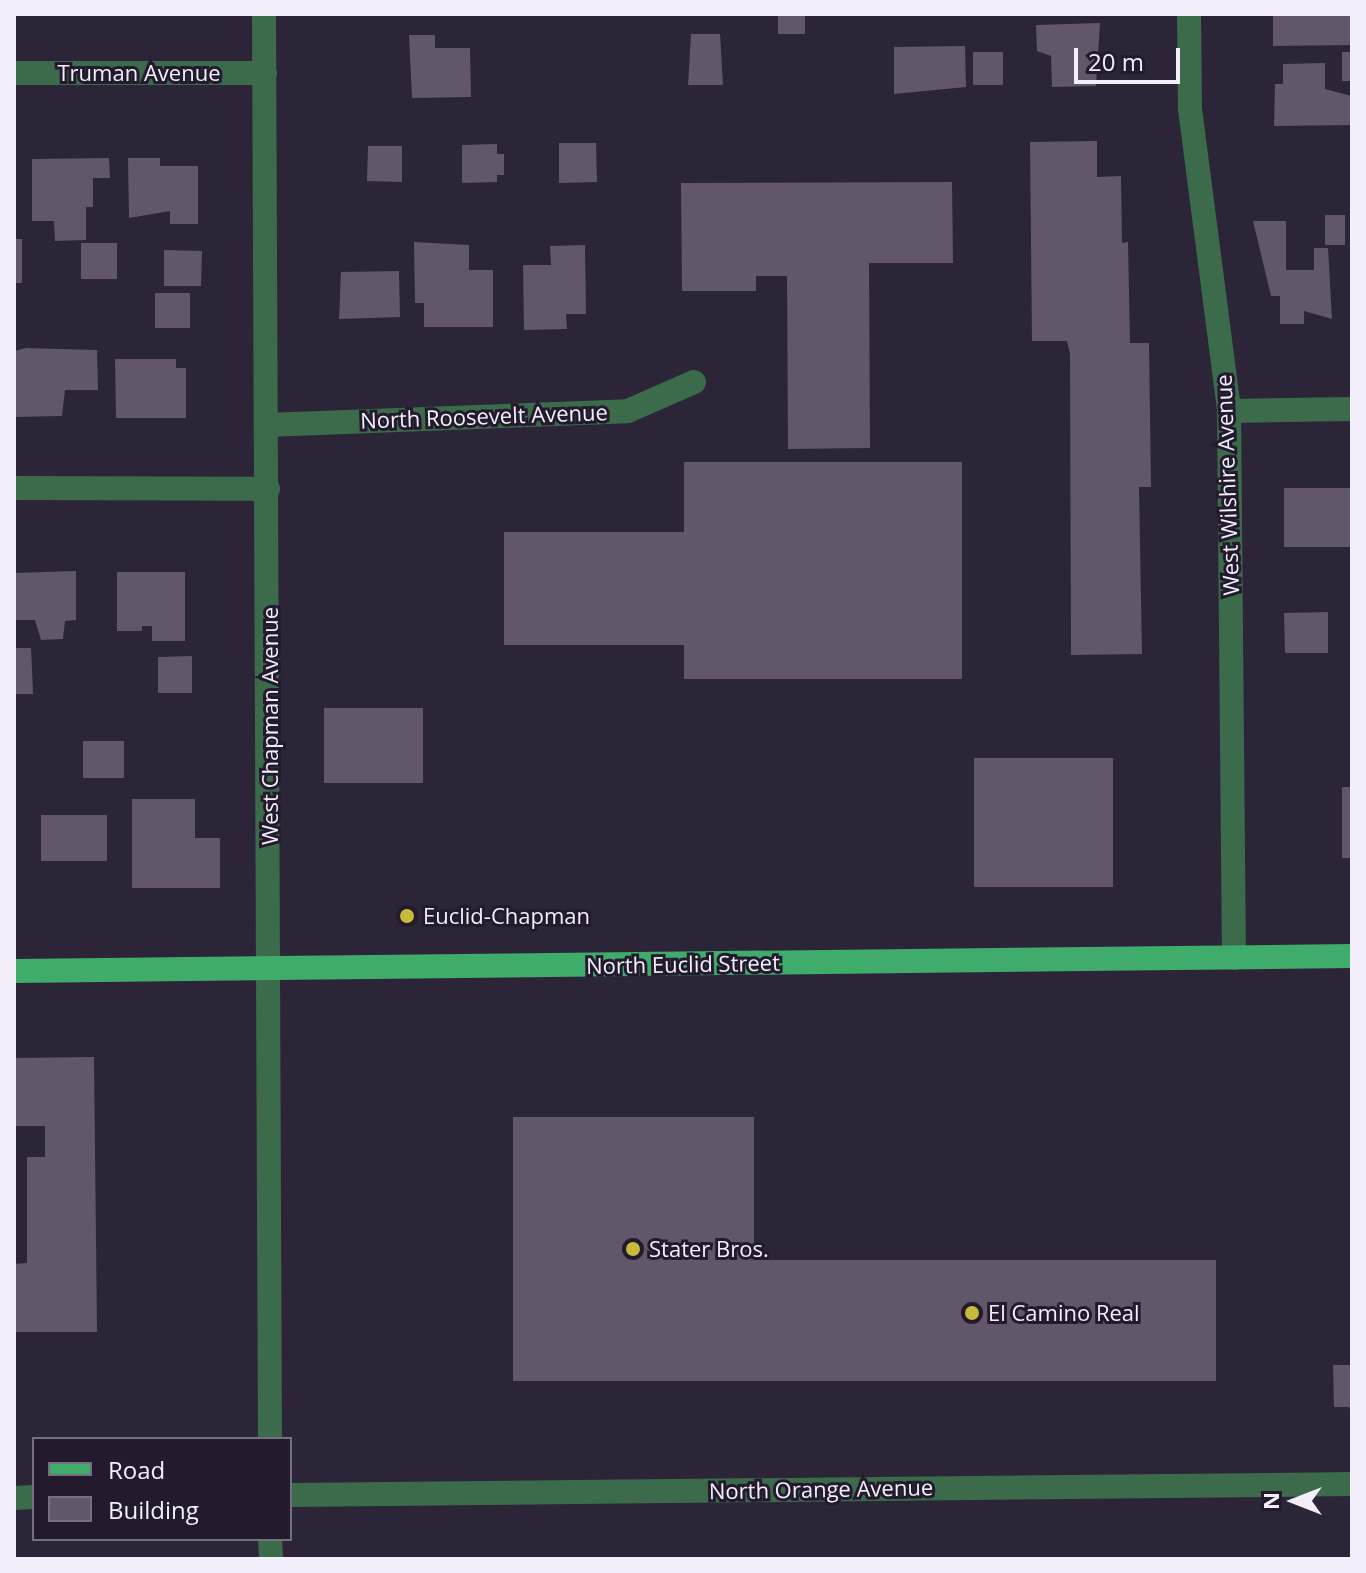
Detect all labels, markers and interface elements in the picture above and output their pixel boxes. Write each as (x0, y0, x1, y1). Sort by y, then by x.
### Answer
scale bar (1078, 32, 1184, 82)
text: 20 m (1088, 45, 1144, 78)
street label: Truman Avenue (58, 60, 220, 86)
street label: West Wilshire Avenue (1210, 374, 1244, 596)
street label: North Roosevelt Avenue (360, 398, 608, 434)
street label: West Chapman Avenue (257, 607, 283, 845)
place label: Euclid-Chapman (423, 903, 590, 929)
marker: Euclid-Chapman (398, 907, 416, 925)
street label: North Euclid Street (586, 949, 780, 979)
place label: Stater Bros. (649, 1236, 769, 1262)
marker: Stater Bros. (624, 1240, 642, 1258)
place label: El Camino Real (988, 1300, 1140, 1326)
marker: El Camino Real (963, 1304, 981, 1322)
legend (32, 1437, 292, 1541)
text: Road (108, 1453, 165, 1486)
north arrow (1254, 1461, 1334, 1541)
street label: North Orange Avenue (709, 1474, 933, 1504)
text: N (1255, 1492, 1285, 1510)
text: Building (108, 1493, 199, 1526)

